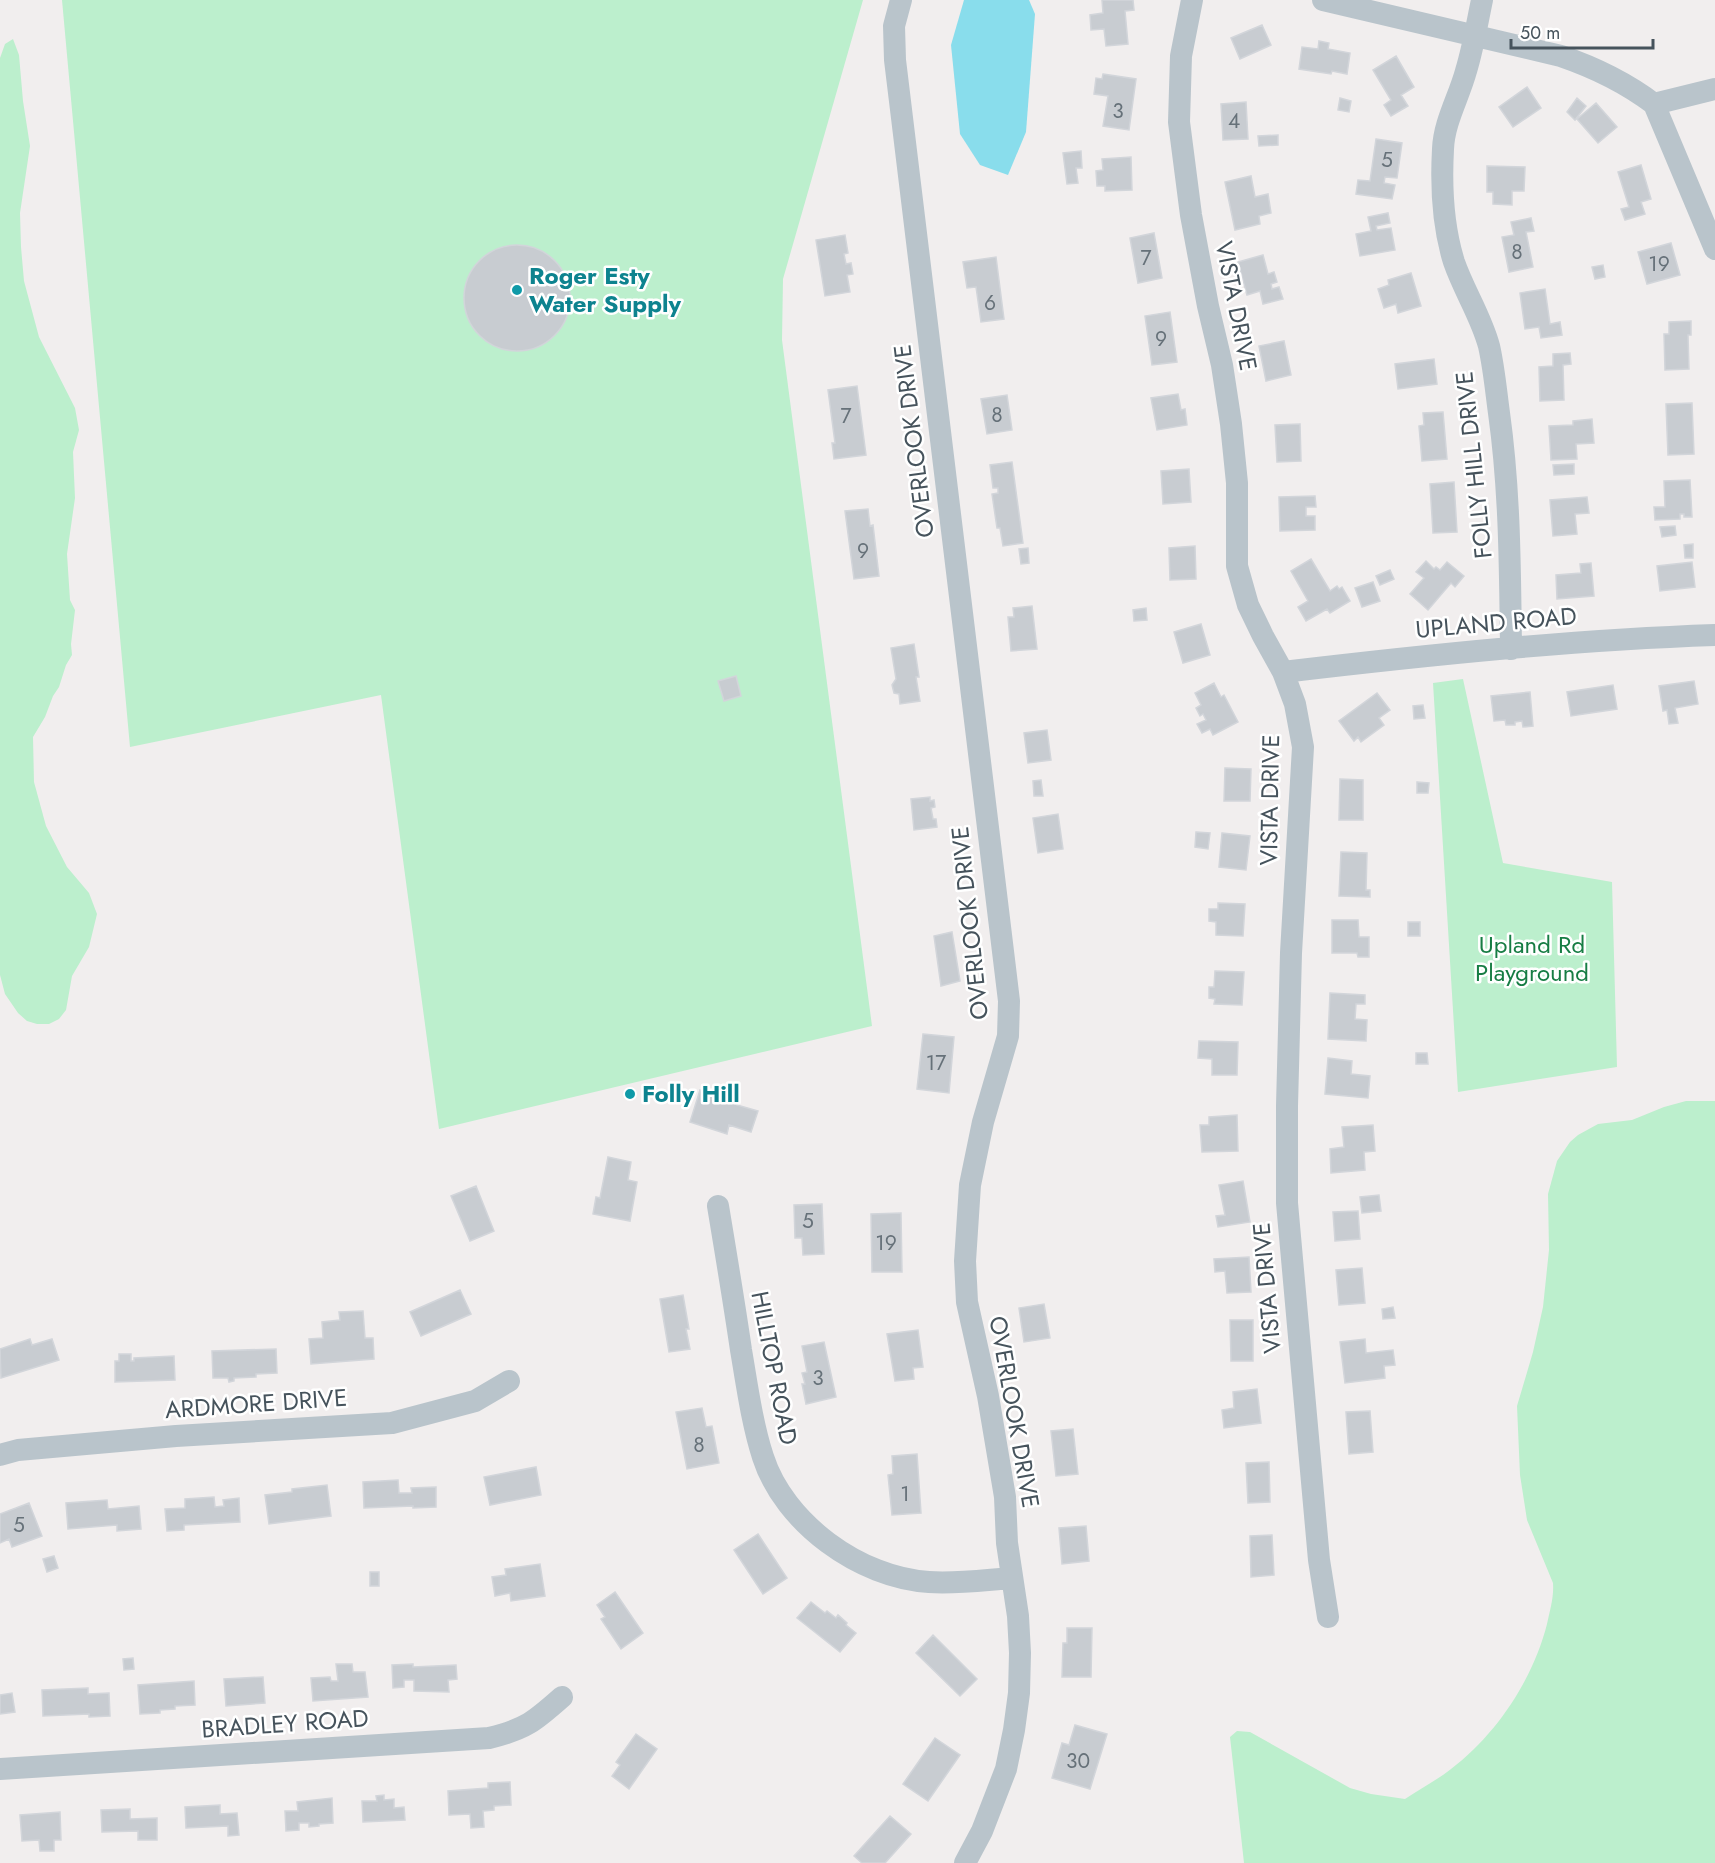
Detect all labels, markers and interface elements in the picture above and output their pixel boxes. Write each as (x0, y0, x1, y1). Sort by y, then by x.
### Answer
scale bar (1511, 12, 1654, 50)
text: 50 m (1520, 20, 1560, 46)
house number: 3 (1112, 96, 1124, 126)
house number: 4 (1228, 106, 1240, 136)
house number: 5 (1381, 145, 1393, 175)
house number: 8 (1511, 237, 1523, 267)
street label: VISTA DRIVE (1207, 238, 1266, 374)
house number: 7 (1140, 243, 1152, 273)
house number: 19 (1648, 249, 1670, 279)
place label: Roger Esty Water Supply (529, 258, 681, 321)
marker: Roger Esty Water Supply (510, 283, 524, 297)
house number: 6 (984, 288, 996, 318)
house number: 9 (1155, 324, 1167, 354)
street label: OVERLOOK DRIVE (884, 343, 943, 540)
street label: FOLLY HILL DRIVE (1446, 370, 1501, 560)
house number: 8 (991, 400, 1003, 430)
house number: 7 (840, 401, 852, 431)
house number: 9 (857, 536, 869, 566)
street label: UPLAND ROAD (1414, 598, 1578, 647)
street label: VISTA DRIVE (1251, 734, 1288, 866)
street label: OVERLOOK DRIVE (942, 825, 997, 1021)
park label: Upland Rd Playground (1475, 927, 1589, 990)
house number: 17 (926, 1048, 946, 1078)
place label: Folly Hill (642, 1076, 740, 1111)
marker: Folly Hill (623, 1087, 637, 1101)
house number: 5 (802, 1206, 814, 1236)
street label: VISTA DRIVE (1243, 1221, 1290, 1355)
house number: 19 (875, 1228, 897, 1258)
street label: HILLTOP ROAD (742, 1288, 807, 1448)
street label: OVERLOOK DRIVE (980, 1313, 1049, 1511)
house number: 3 (812, 1363, 824, 1393)
street label: ARDMORE DRIVE (164, 1380, 348, 1427)
house number: 8 (693, 1430, 705, 1460)
house number: 1 (900, 1479, 910, 1509)
house number: 5 (13, 1510, 25, 1540)
street label: BRADLEY ROAD (200, 1700, 370, 1747)
house number: 30 (1066, 1746, 1090, 1776)

